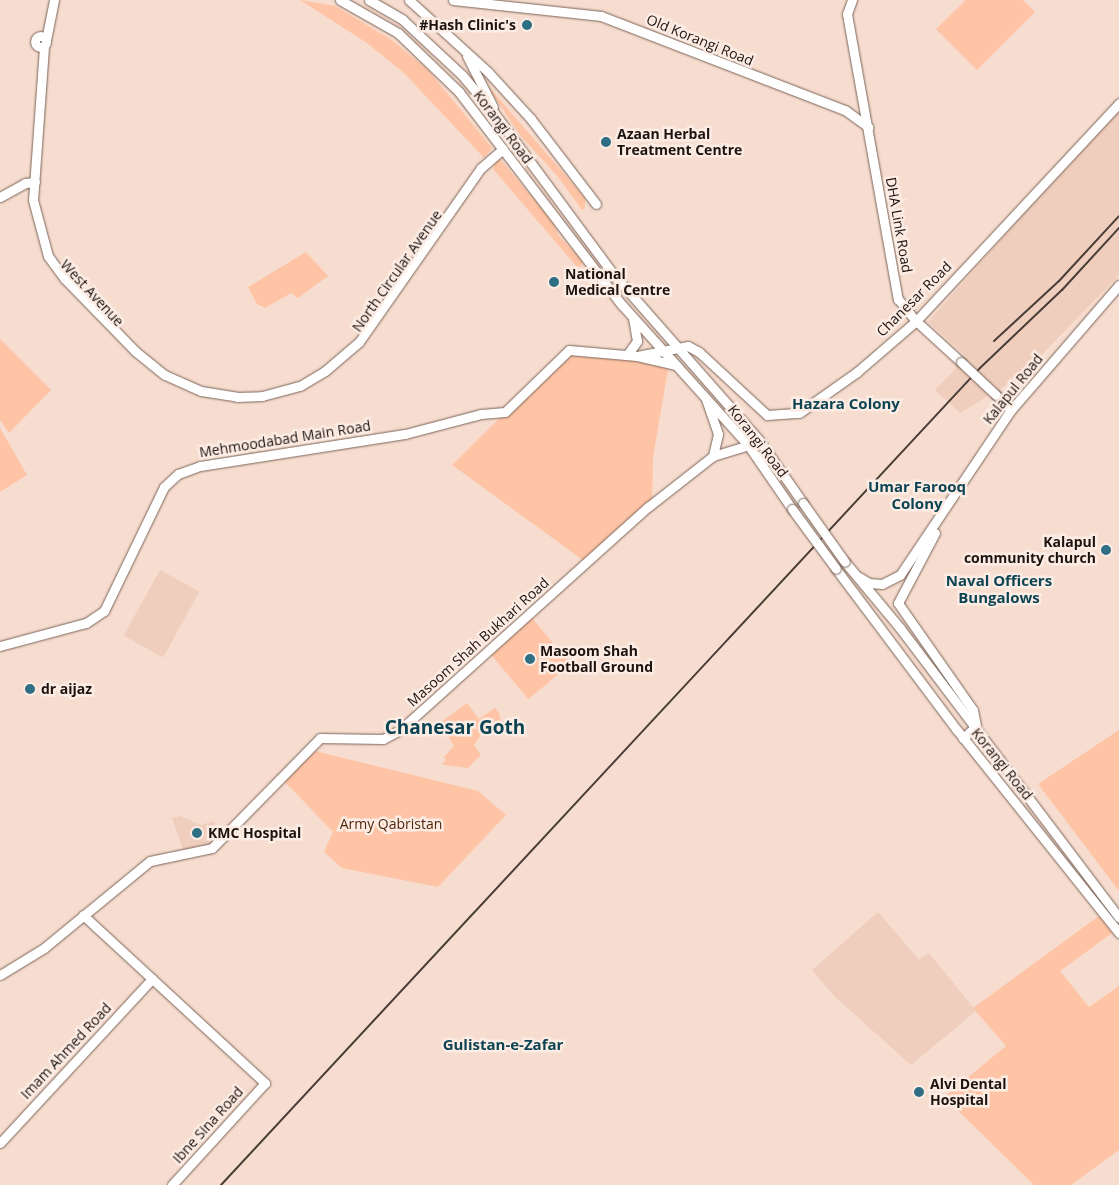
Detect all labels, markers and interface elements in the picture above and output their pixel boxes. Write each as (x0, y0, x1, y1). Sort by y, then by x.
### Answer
street label: Old Korangi Road (644, 11, 756, 69)
place label: #Hash Clinic's (419, 17, 516, 33)
marker: #Hash Clinic's (520, 18, 534, 32)
street label: Korangi Road (470, 87, 536, 167)
place label: Azaan Herbal Treatment Centre (617, 126, 742, 158)
marker: Azaan Herbal Treatment Centre (599, 135, 613, 149)
street label: DHA Link Road (882, 176, 916, 274)
street label: North Circular Avenue (349, 207, 445, 335)
street label: West Avenue (57, 256, 127, 330)
street label: Chanesar Road (873, 258, 955, 340)
place label: National Medical Centre (565, 266, 670, 298)
marker: National Medical Centre (547, 275, 561, 289)
street label: Kalapul Road (980, 351, 1046, 427)
district label: Hazara Colony (792, 395, 900, 413)
street label: Korangi Road (725, 401, 791, 481)
street label: Mehmoodabad Main Road (198, 417, 372, 461)
district label: Umar Farooq Colony (868, 477, 966, 512)
place label: Kalapul community church (964, 534, 1096, 566)
marker: Kalapul community church (1100, 544, 1112, 556)
district label: Naval Officers Bungalows (946, 571, 1052, 606)
street label: Masoom Shah Bukhari Road (404, 574, 552, 710)
place label: Masoom Shah Football Ground (540, 643, 653, 676)
marker: Masoom Shah Football Ground (524, 653, 536, 665)
place label: dr aijaz (41, 681, 92, 697)
marker: dr aijaz (23, 682, 37, 696)
district label: Chanesar Goth (385, 717, 525, 739)
street label: Korangi Road (968, 725, 1036, 803)
park label: Army Qabristan (340, 816, 442, 832)
place label: KMC Hospital (208, 825, 301, 841)
marker: KMC Hospital (190, 826, 204, 840)
street label: Imam Ahmed Road (17, 1000, 115, 1102)
district label: Gulistan-e-Zafar (443, 1036, 563, 1054)
place label: Alvi Dental Hospital (930, 1076, 1006, 1108)
street label: Ibne Sina Road (169, 1083, 247, 1167)
marker: Alvi Dental Hospital (912, 1085, 926, 1099)

